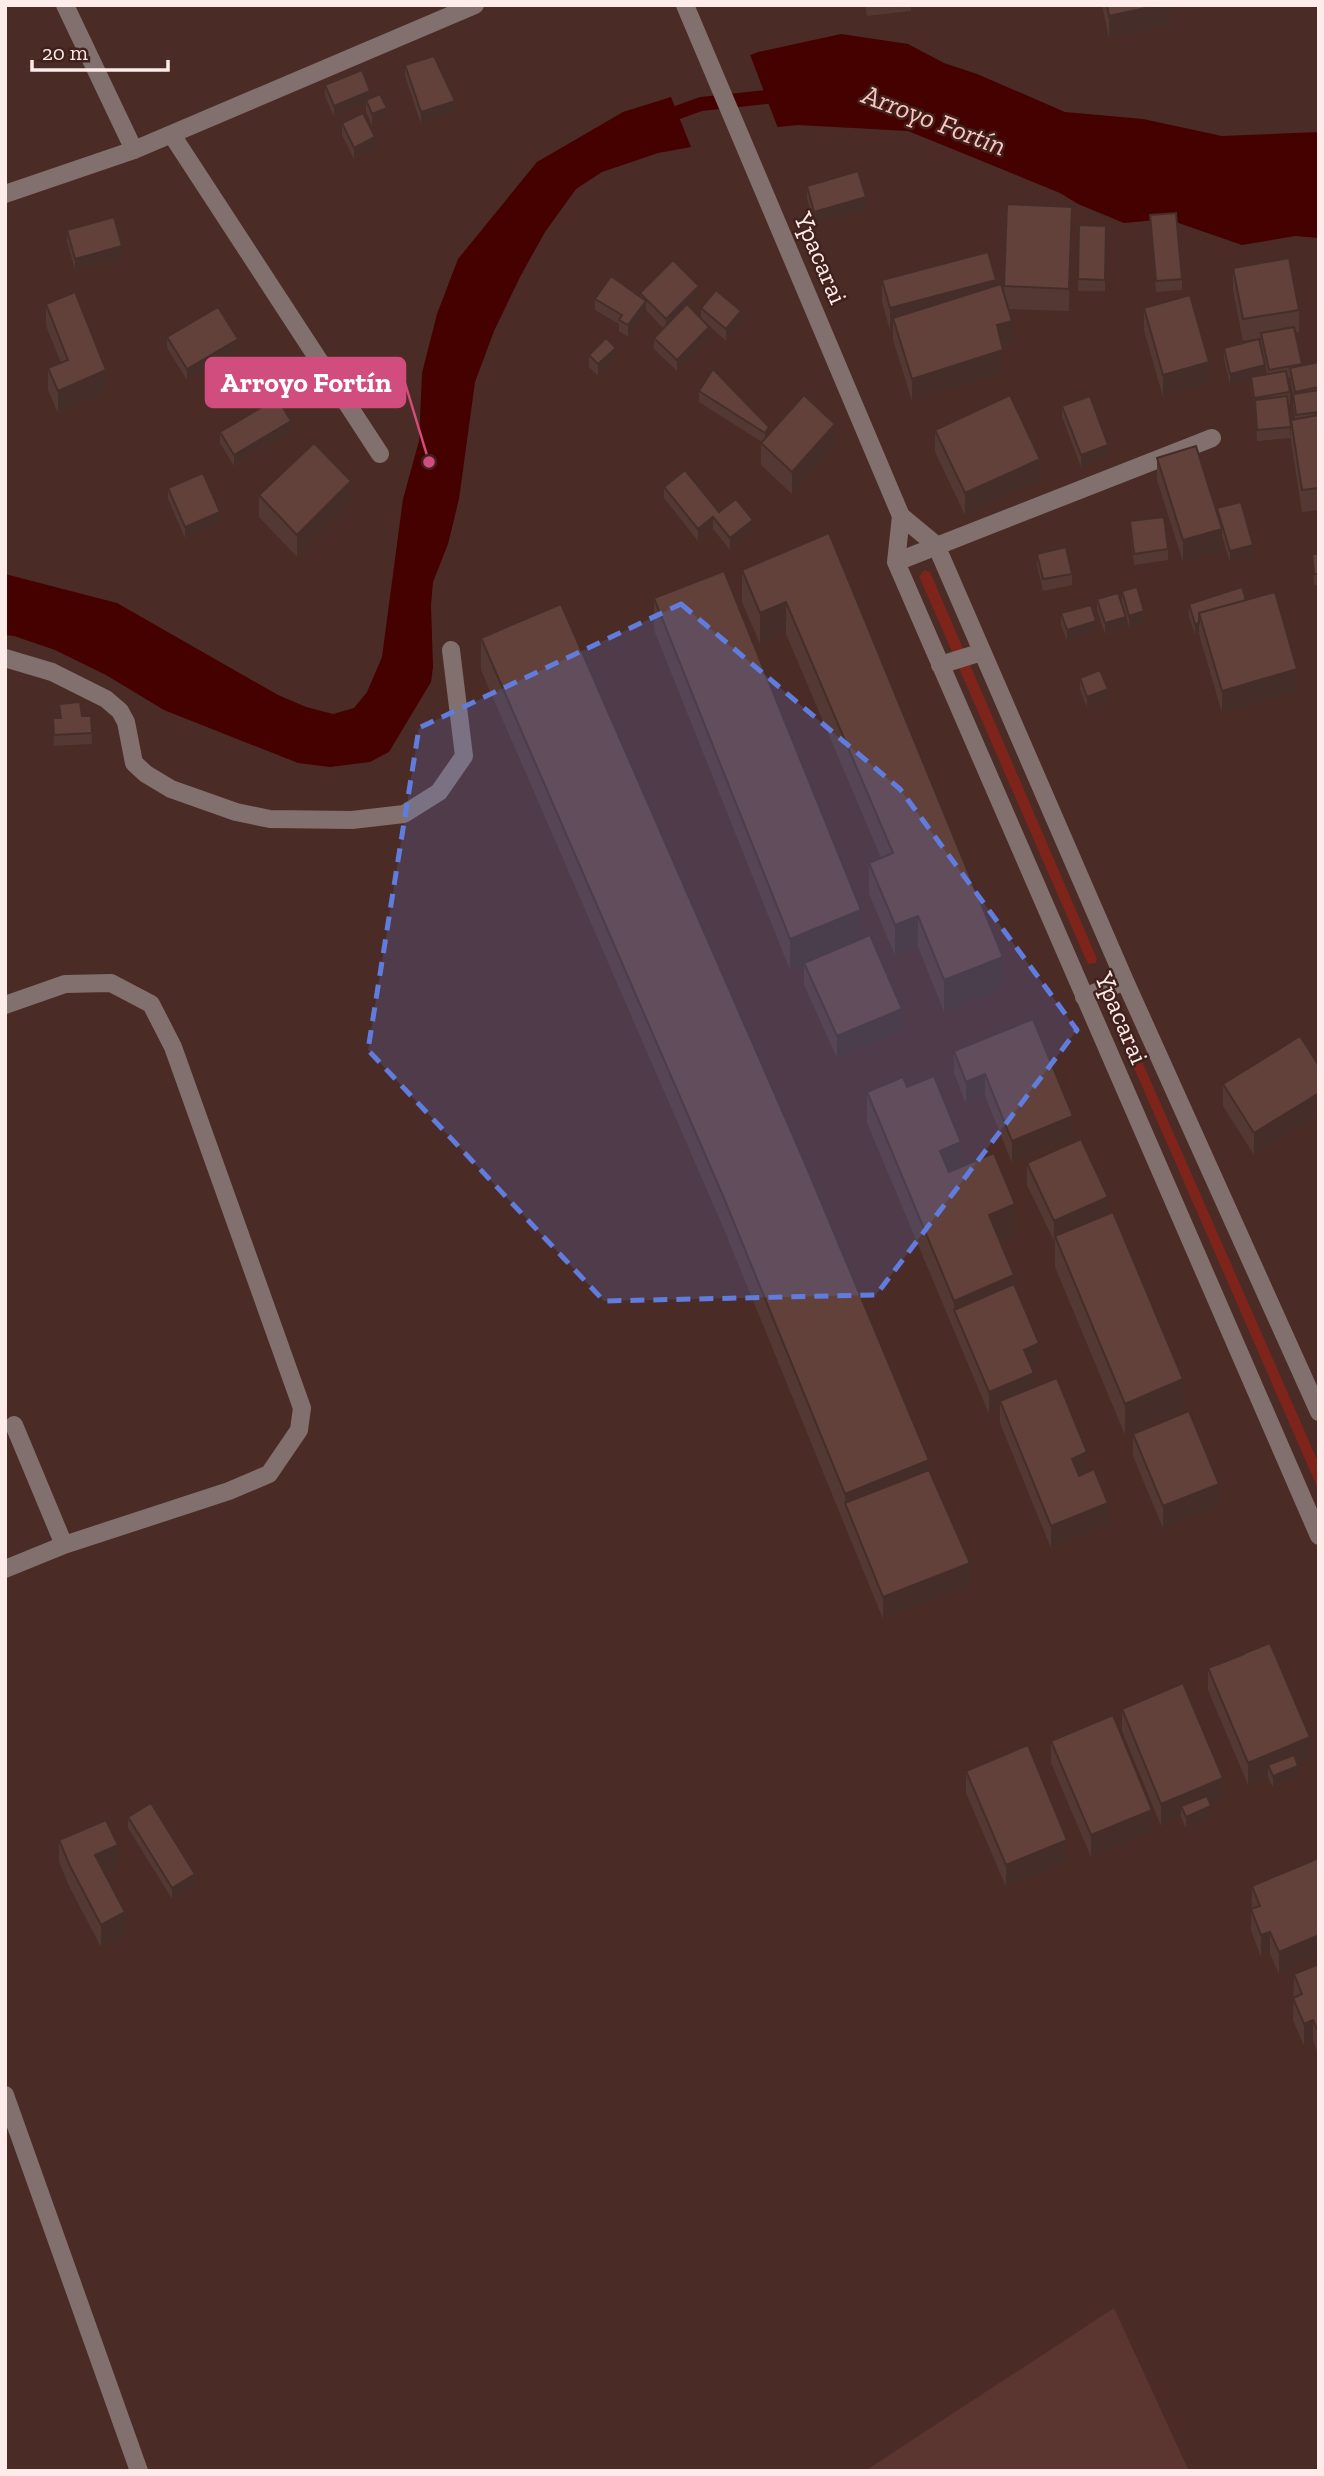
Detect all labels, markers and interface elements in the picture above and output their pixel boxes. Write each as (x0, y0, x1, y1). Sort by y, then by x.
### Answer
scale bar (32, 28, 168, 72)
text: 20 m (42, 40, 88, 65)
water label: Arroyo Fortín (856, 77, 1011, 163)
street label: Ypacarai (787, 206, 855, 309)
callout: Arroyo Fortín (206, 358, 405, 407)
text: Arroyo Fortín (220, 366, 392, 399)
street label: Ypacarai (1088, 966, 1156, 1069)

